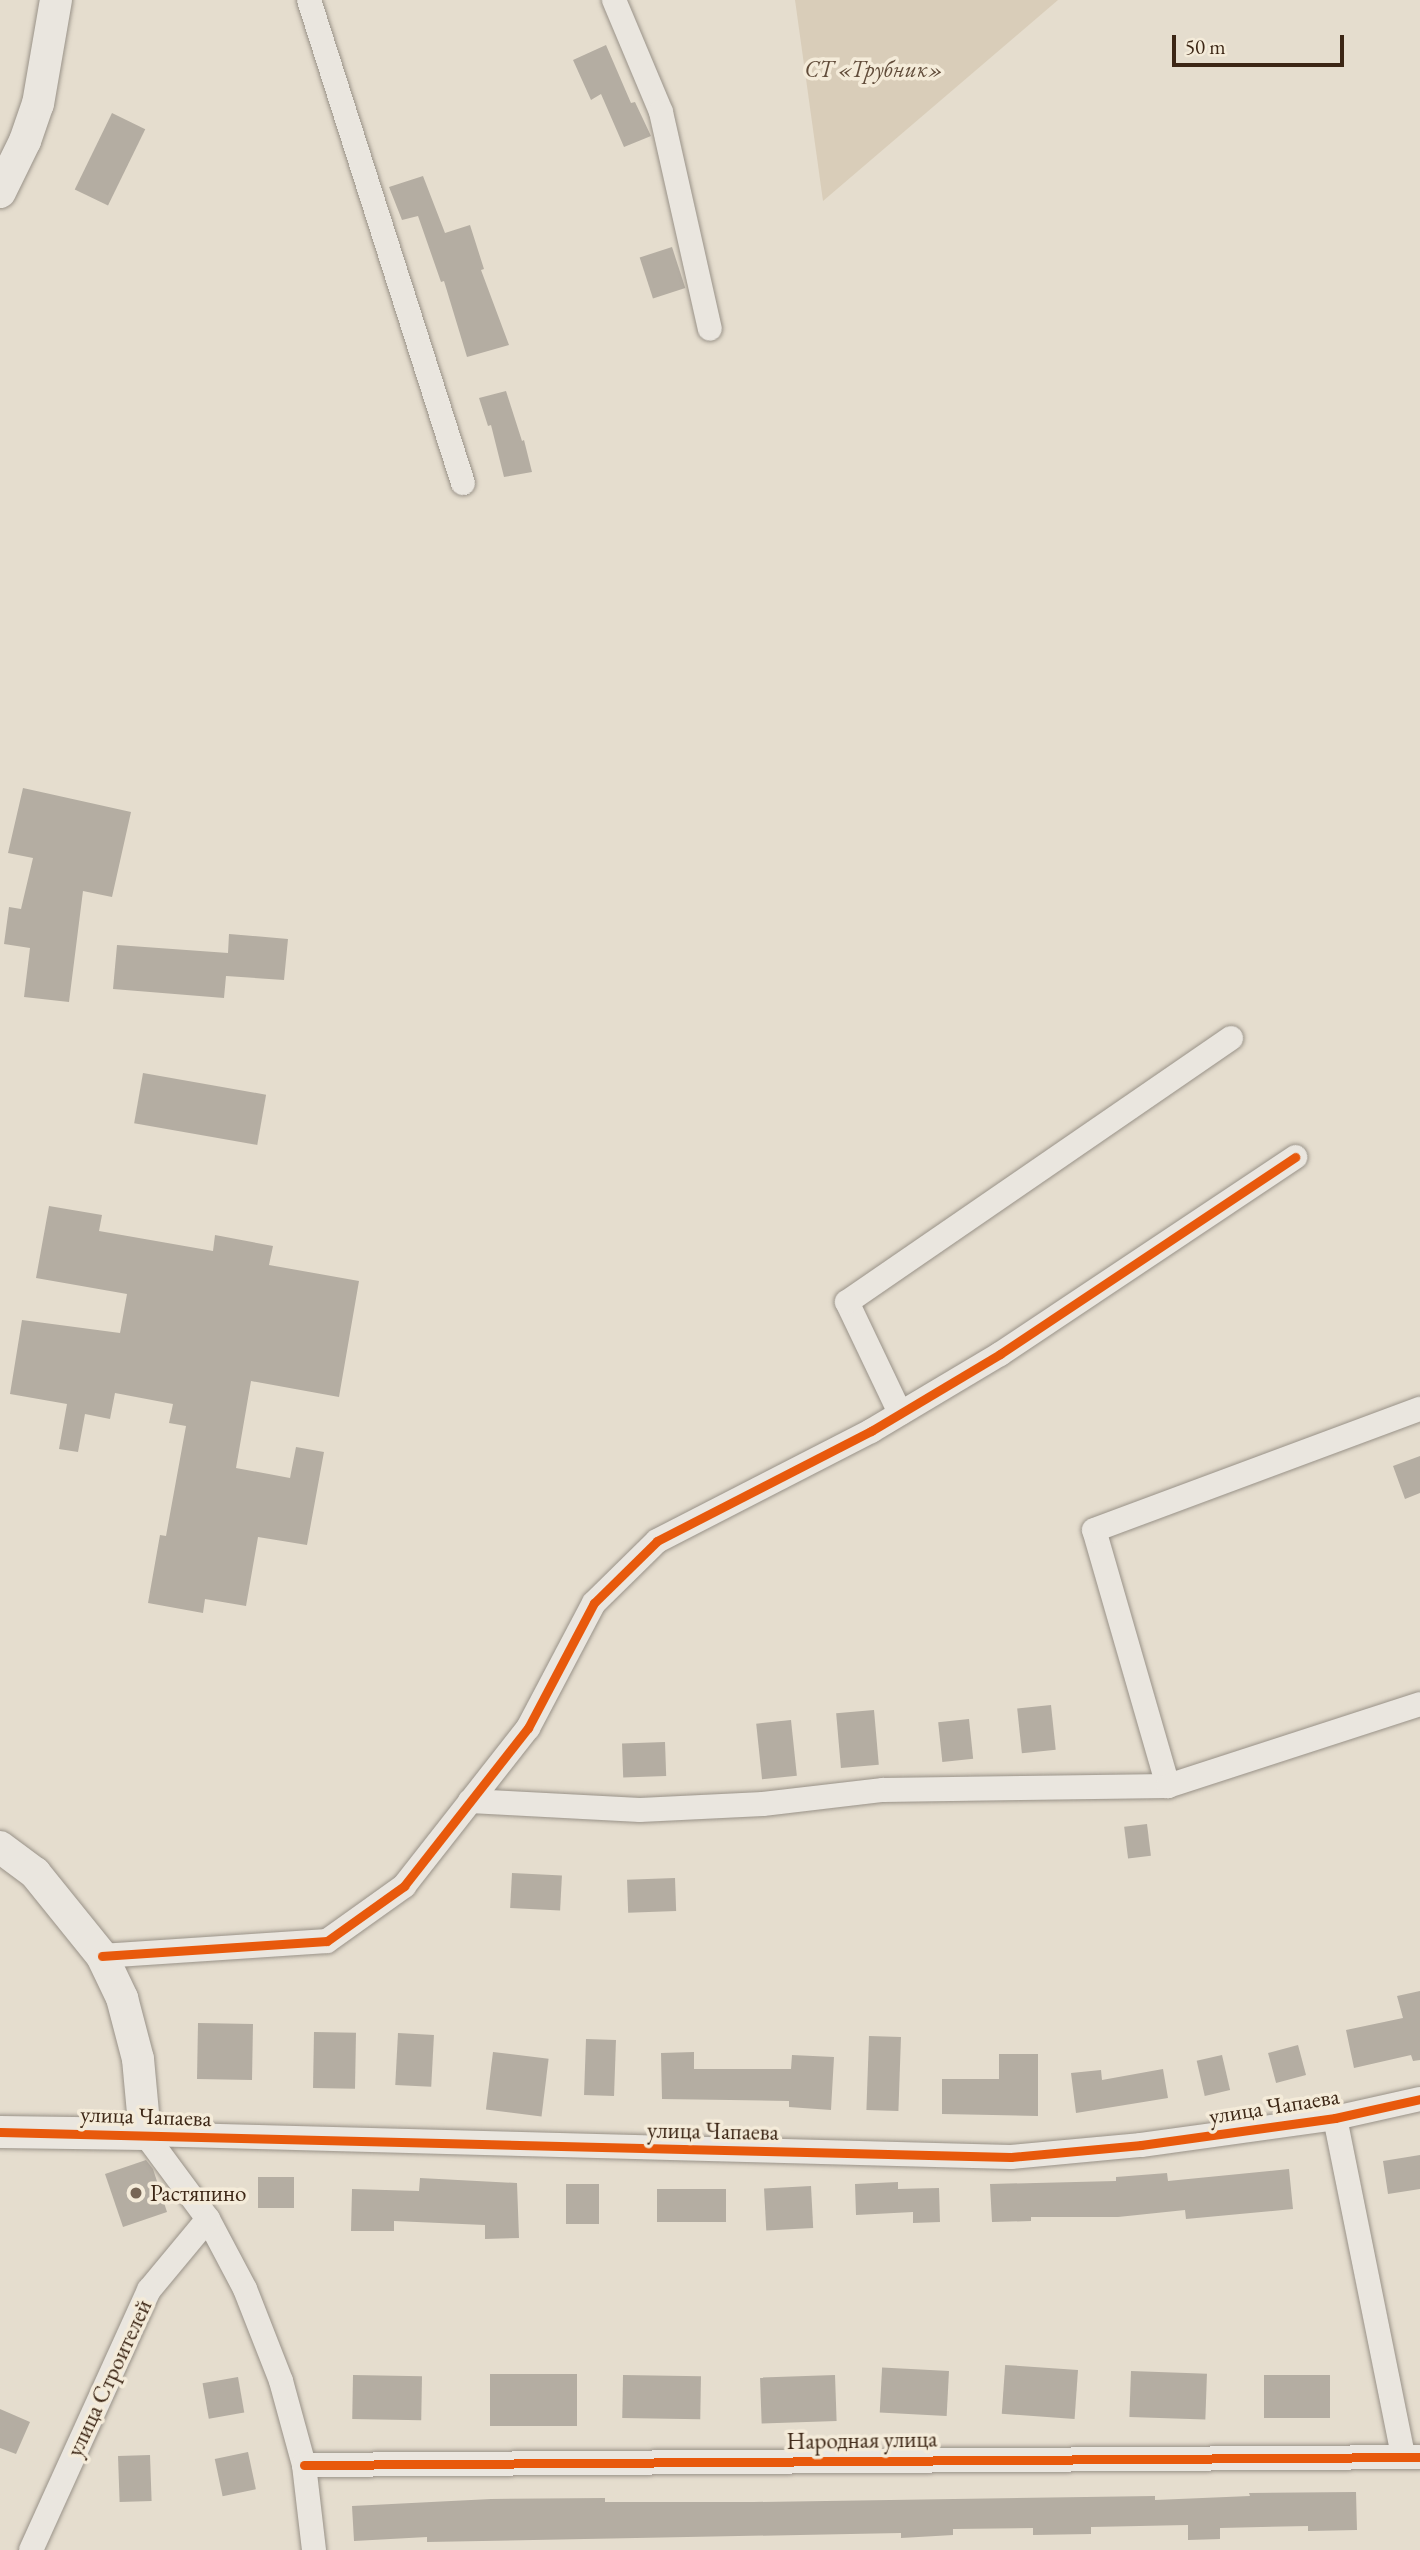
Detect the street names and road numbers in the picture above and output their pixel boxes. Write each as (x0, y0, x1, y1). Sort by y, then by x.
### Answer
street label: улица Чапаева (1207, 2082, 1341, 2130)
street label: улица Чапаева (80, 2100, 212, 2132)
street label: улица Чапаева (647, 2116, 779, 2146)
street label: улица Строителей (61, 2295, 157, 2461)
street label: Народная улица (786, 2425, 938, 2455)

